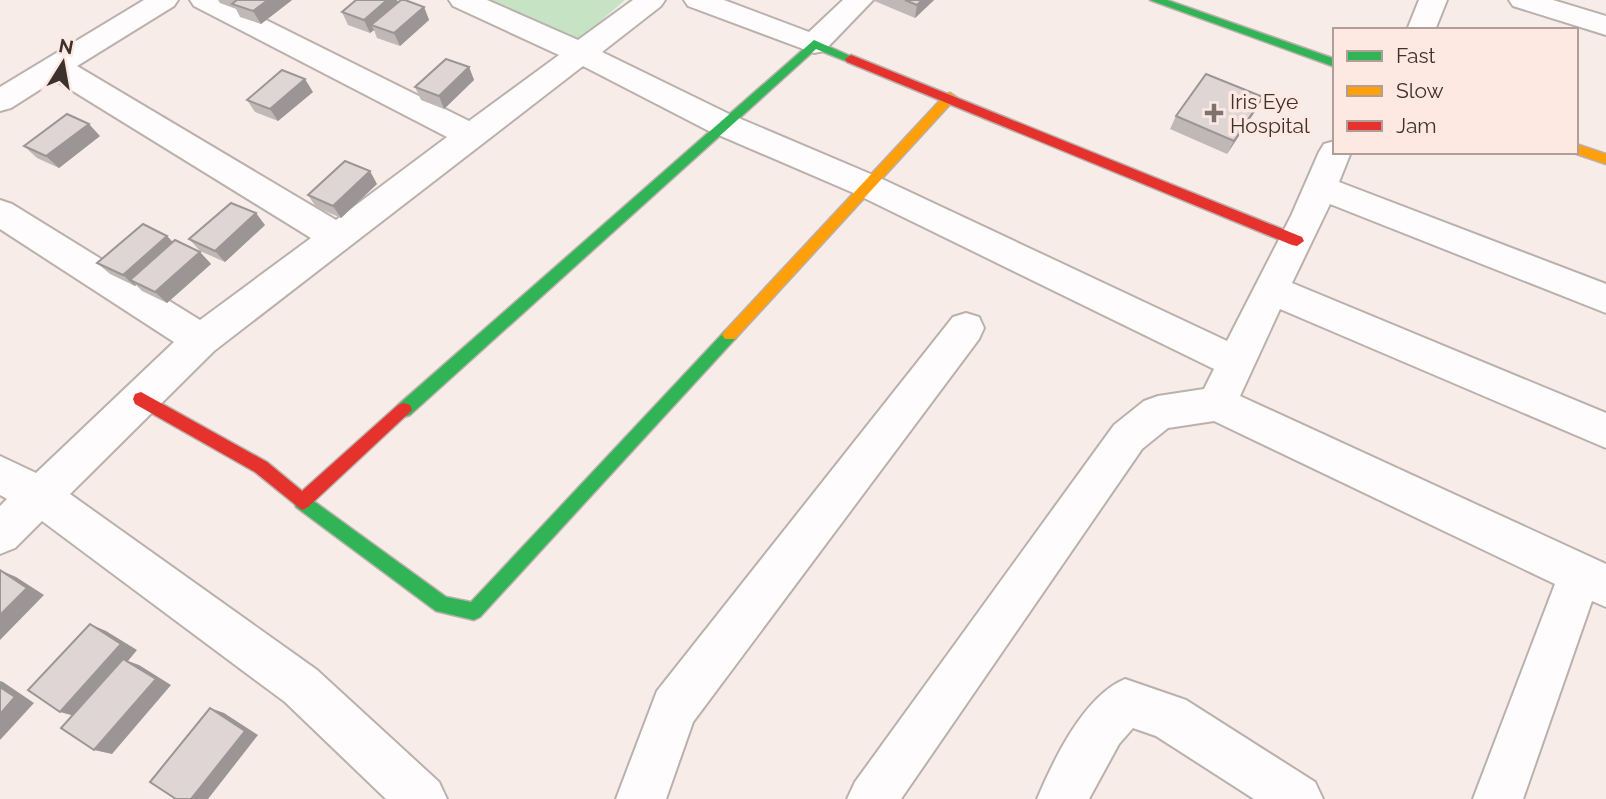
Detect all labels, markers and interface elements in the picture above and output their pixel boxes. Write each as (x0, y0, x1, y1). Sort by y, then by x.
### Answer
north arrow (28, 28, 98, 98)
legend (1333, 28, 1578, 154)
text: N (57, 34, 75, 58)
text: Fast (1396, 43, 1436, 68)
text: Slow (1396, 78, 1444, 103)
place label: Iris Eye Hospital (1230, 89, 1310, 138)
marker: Iris Eye Hospital (1204, 103, 1224, 123)
text: Jam (1396, 113, 1437, 138)

